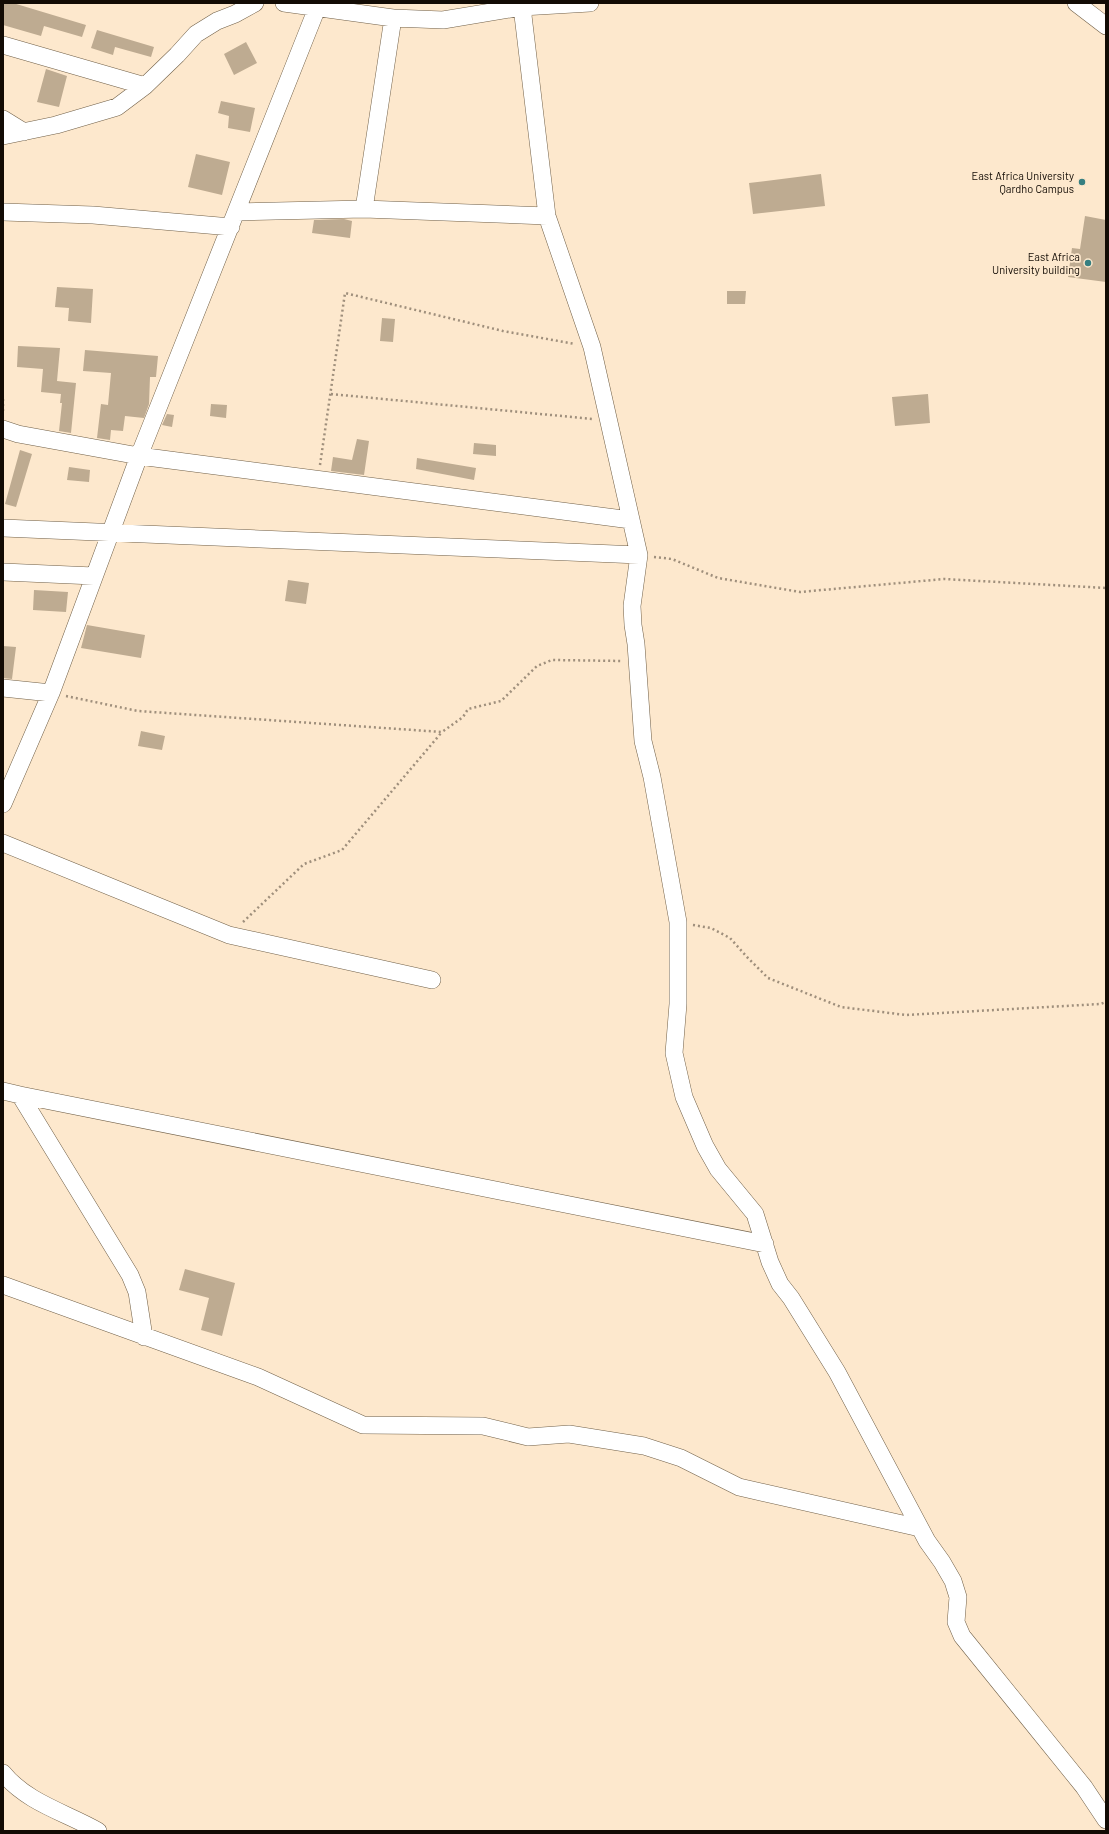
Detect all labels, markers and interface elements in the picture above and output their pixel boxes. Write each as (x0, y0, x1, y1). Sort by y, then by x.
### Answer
place label: East Africa University Qardho Campus (972, 169, 1074, 195)
marker: East Africa University Qardho Campus (1077, 177, 1087, 187)
place label: East Africa University building (992, 250, 1080, 276)
marker: East Africa University building (1083, 258, 1093, 268)

